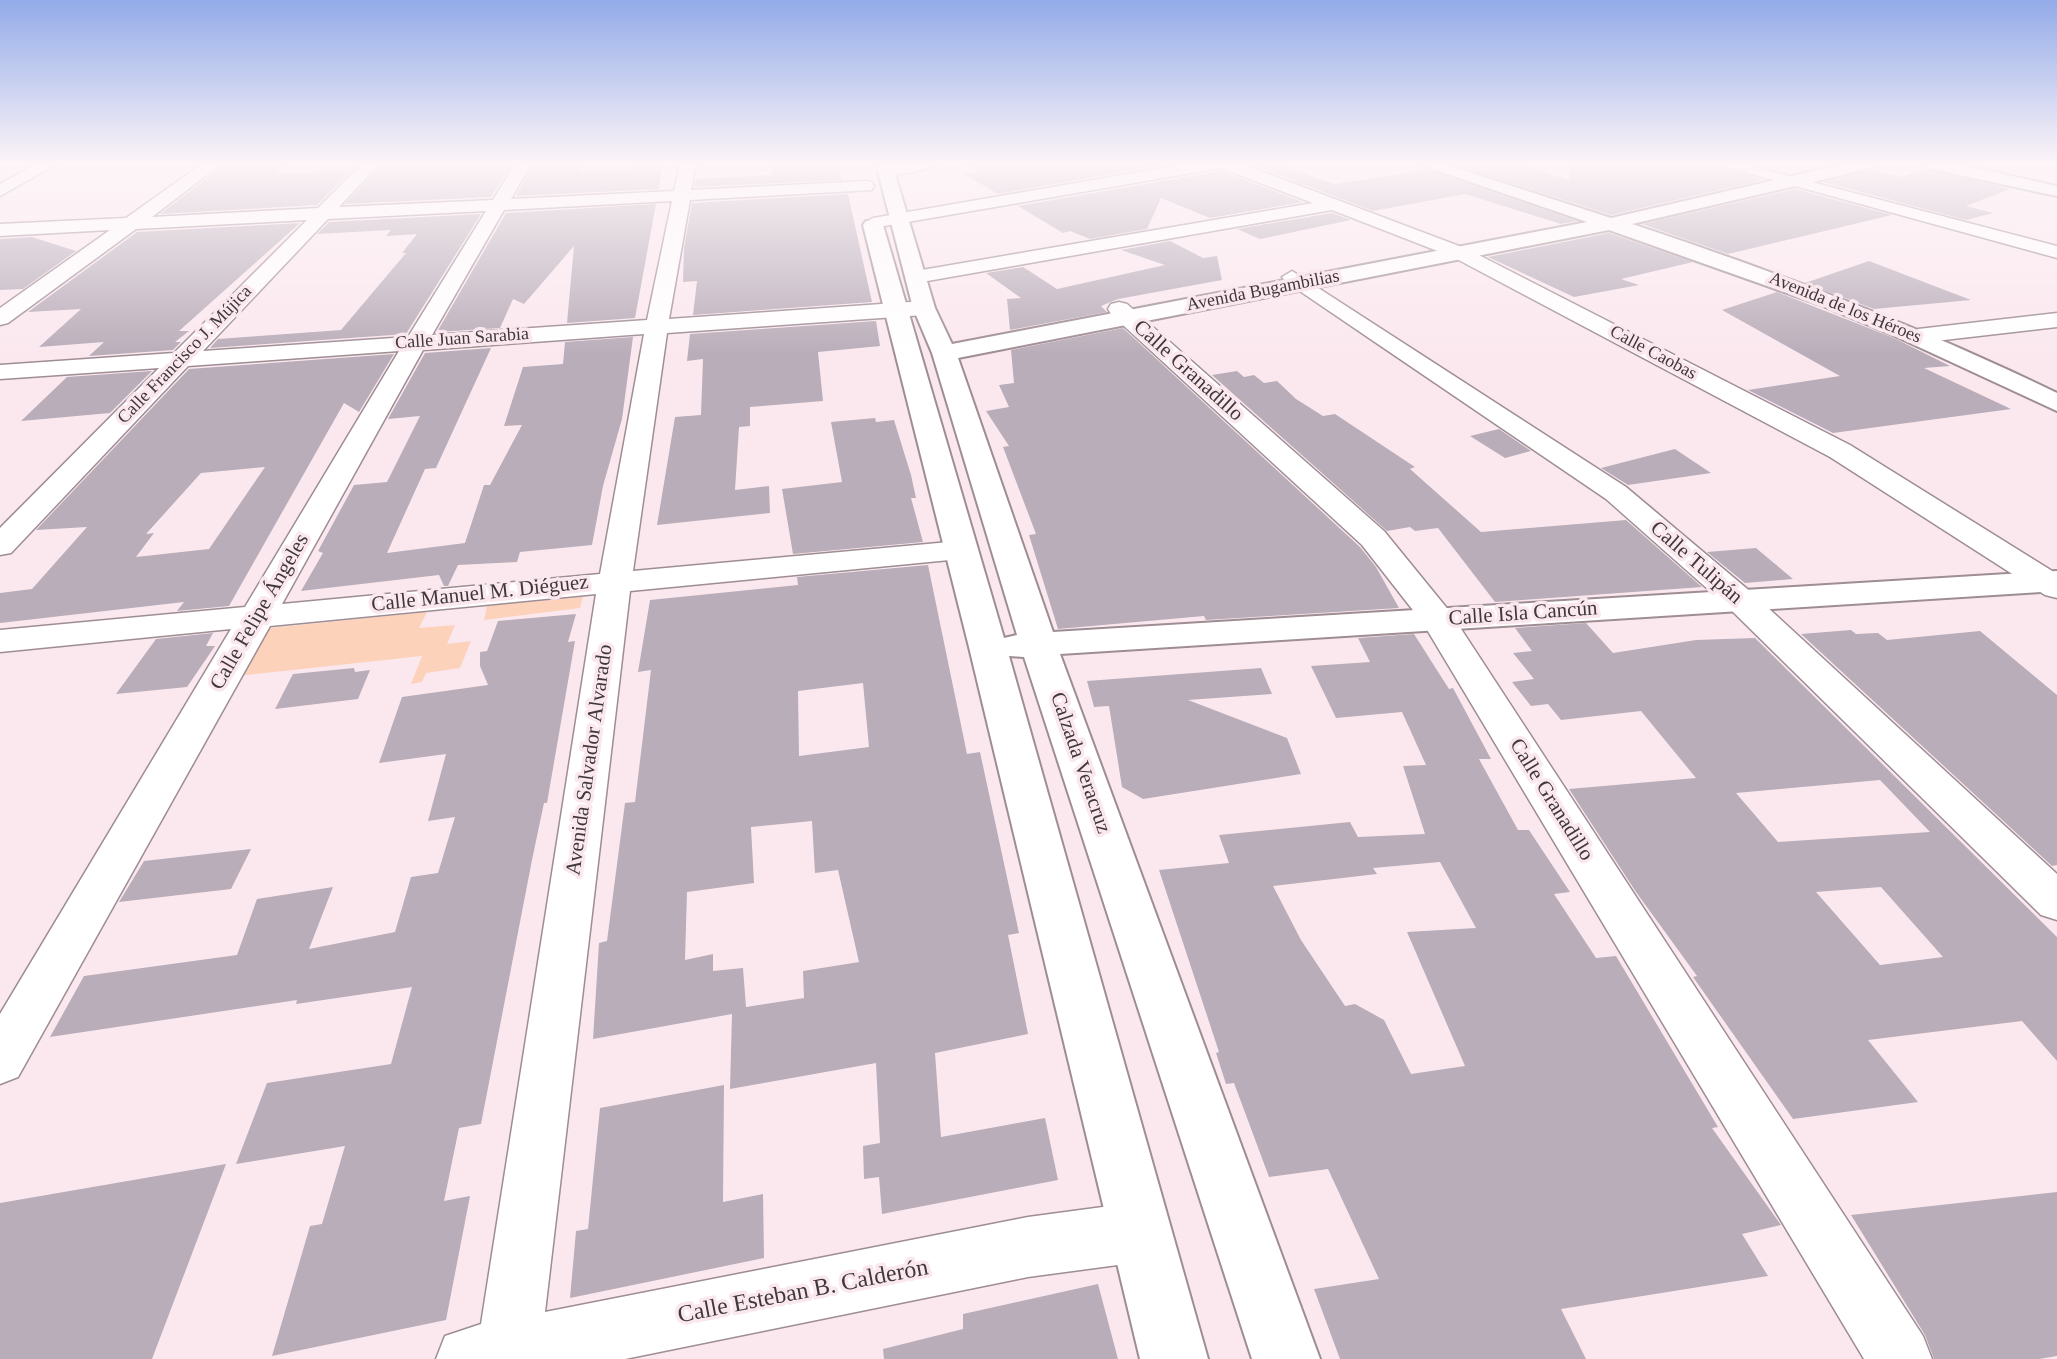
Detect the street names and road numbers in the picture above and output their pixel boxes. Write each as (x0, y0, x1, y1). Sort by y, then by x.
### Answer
street label: Avenida Bugambilias (1185, 266, 1341, 316)
street label: Avenida de los Héroes (1766, 268, 1924, 348)
street label: Calle Francisco J. Mújica (113, 281, 257, 429)
street label: Calle Granadillo (1128, 315, 1248, 427)
street label: Calle Caobas (1606, 321, 1700, 385)
street label: Calle Juan Sarabia (394, 324, 530, 354)
street label: Calle Tulipán (1645, 516, 1747, 610)
street label: Calle Felipe Ángeles (205, 529, 315, 695)
street label: Calle Manuel M. Diéguez (370, 570, 590, 618)
street label: Calle Isla Cancún (1448, 596, 1598, 632)
street label: Avenida Salvador Alvarado (561, 643, 619, 877)
street label: Calzada Veracruz (1044, 689, 1116, 837)
street label: Calle Granadillo (1503, 734, 1599, 866)
street label: Calle Esteban B. Calderón (675, 1254, 931, 1330)

